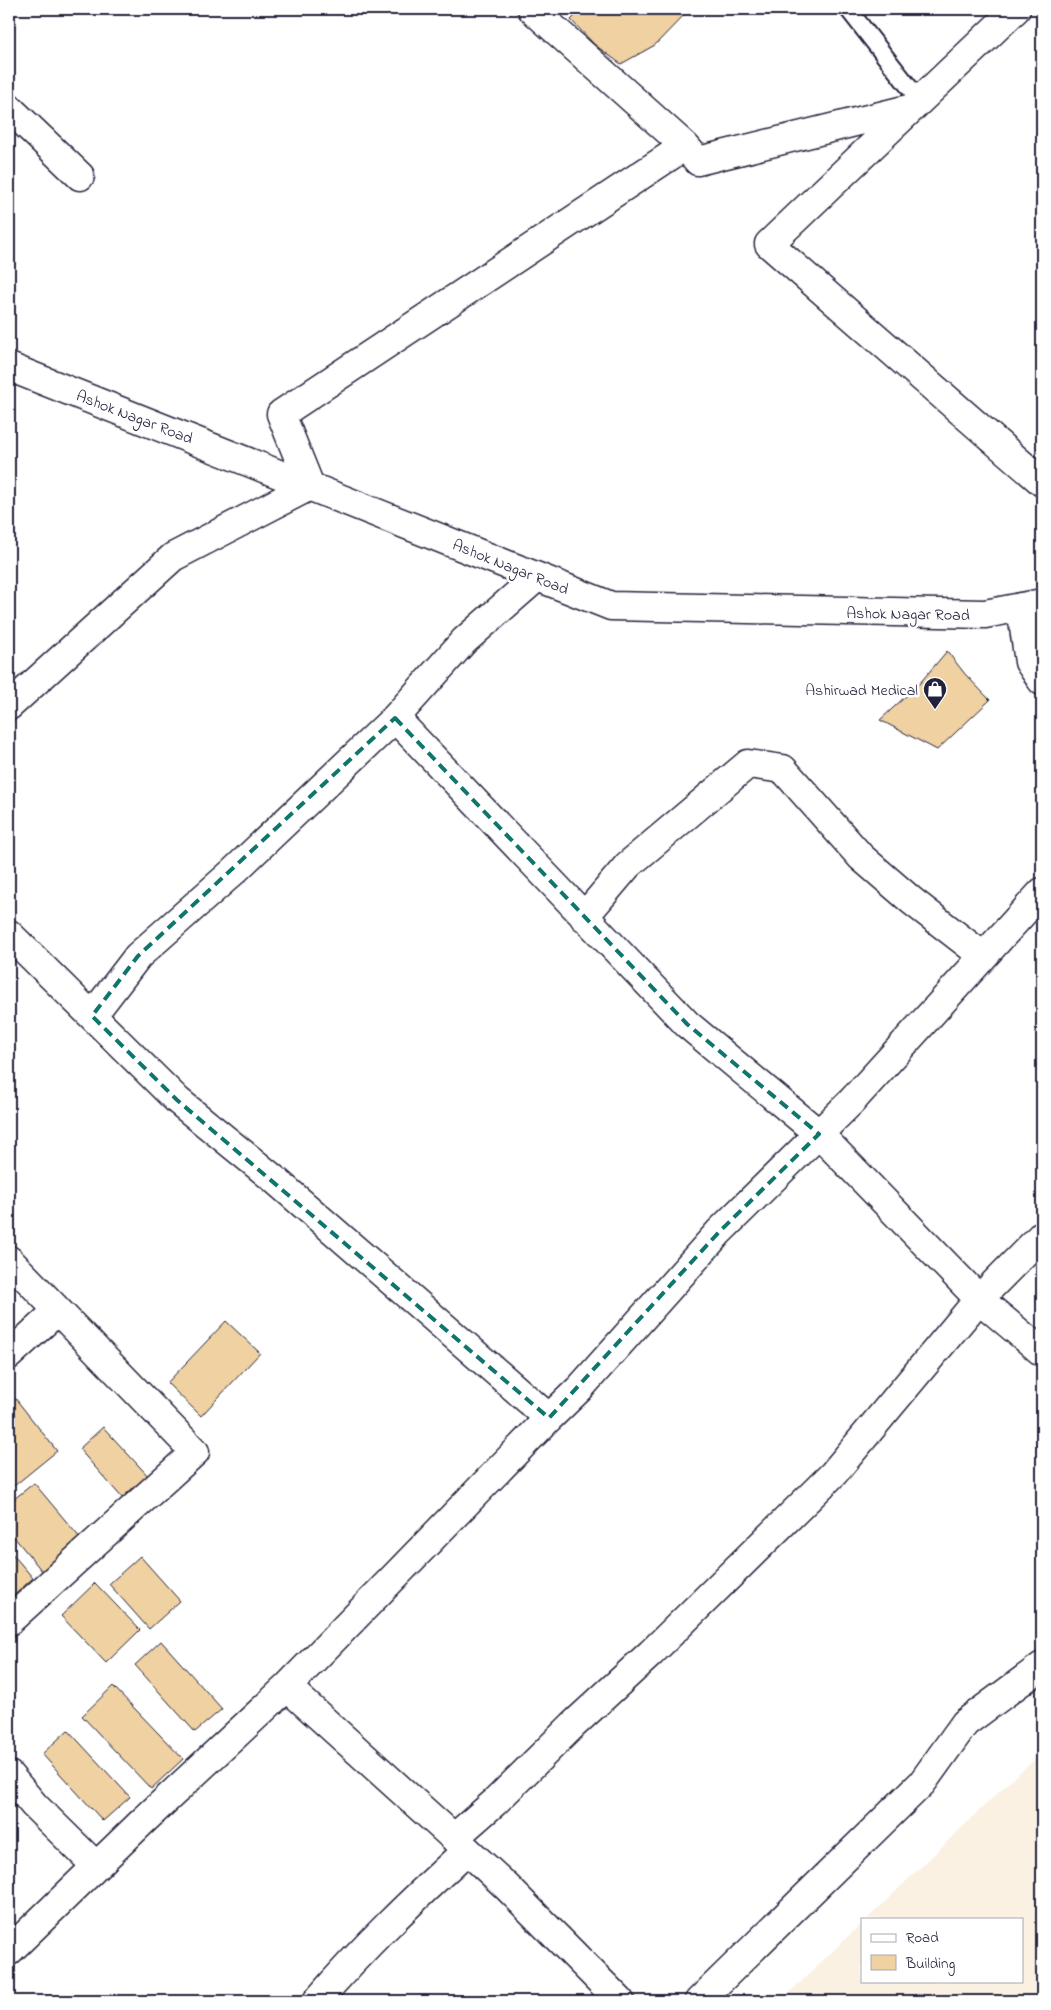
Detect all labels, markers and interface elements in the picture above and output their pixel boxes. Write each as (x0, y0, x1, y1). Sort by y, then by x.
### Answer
street label: Ashok Nagar Road (72, 385, 196, 451)
street label: Ashok Nagar Road (449, 534, 572, 602)
street label: Ashok Nagar Road (846, 602, 970, 628)
shop icon: Ashirwad Medical (922, 676, 948, 710)
place label: Ashirwad Medical (805, 679, 918, 703)
legend (861, 1918, 1024, 1982)
text: Road (906, 1927, 939, 1949)
text: Building (905, 1953, 955, 1976)

